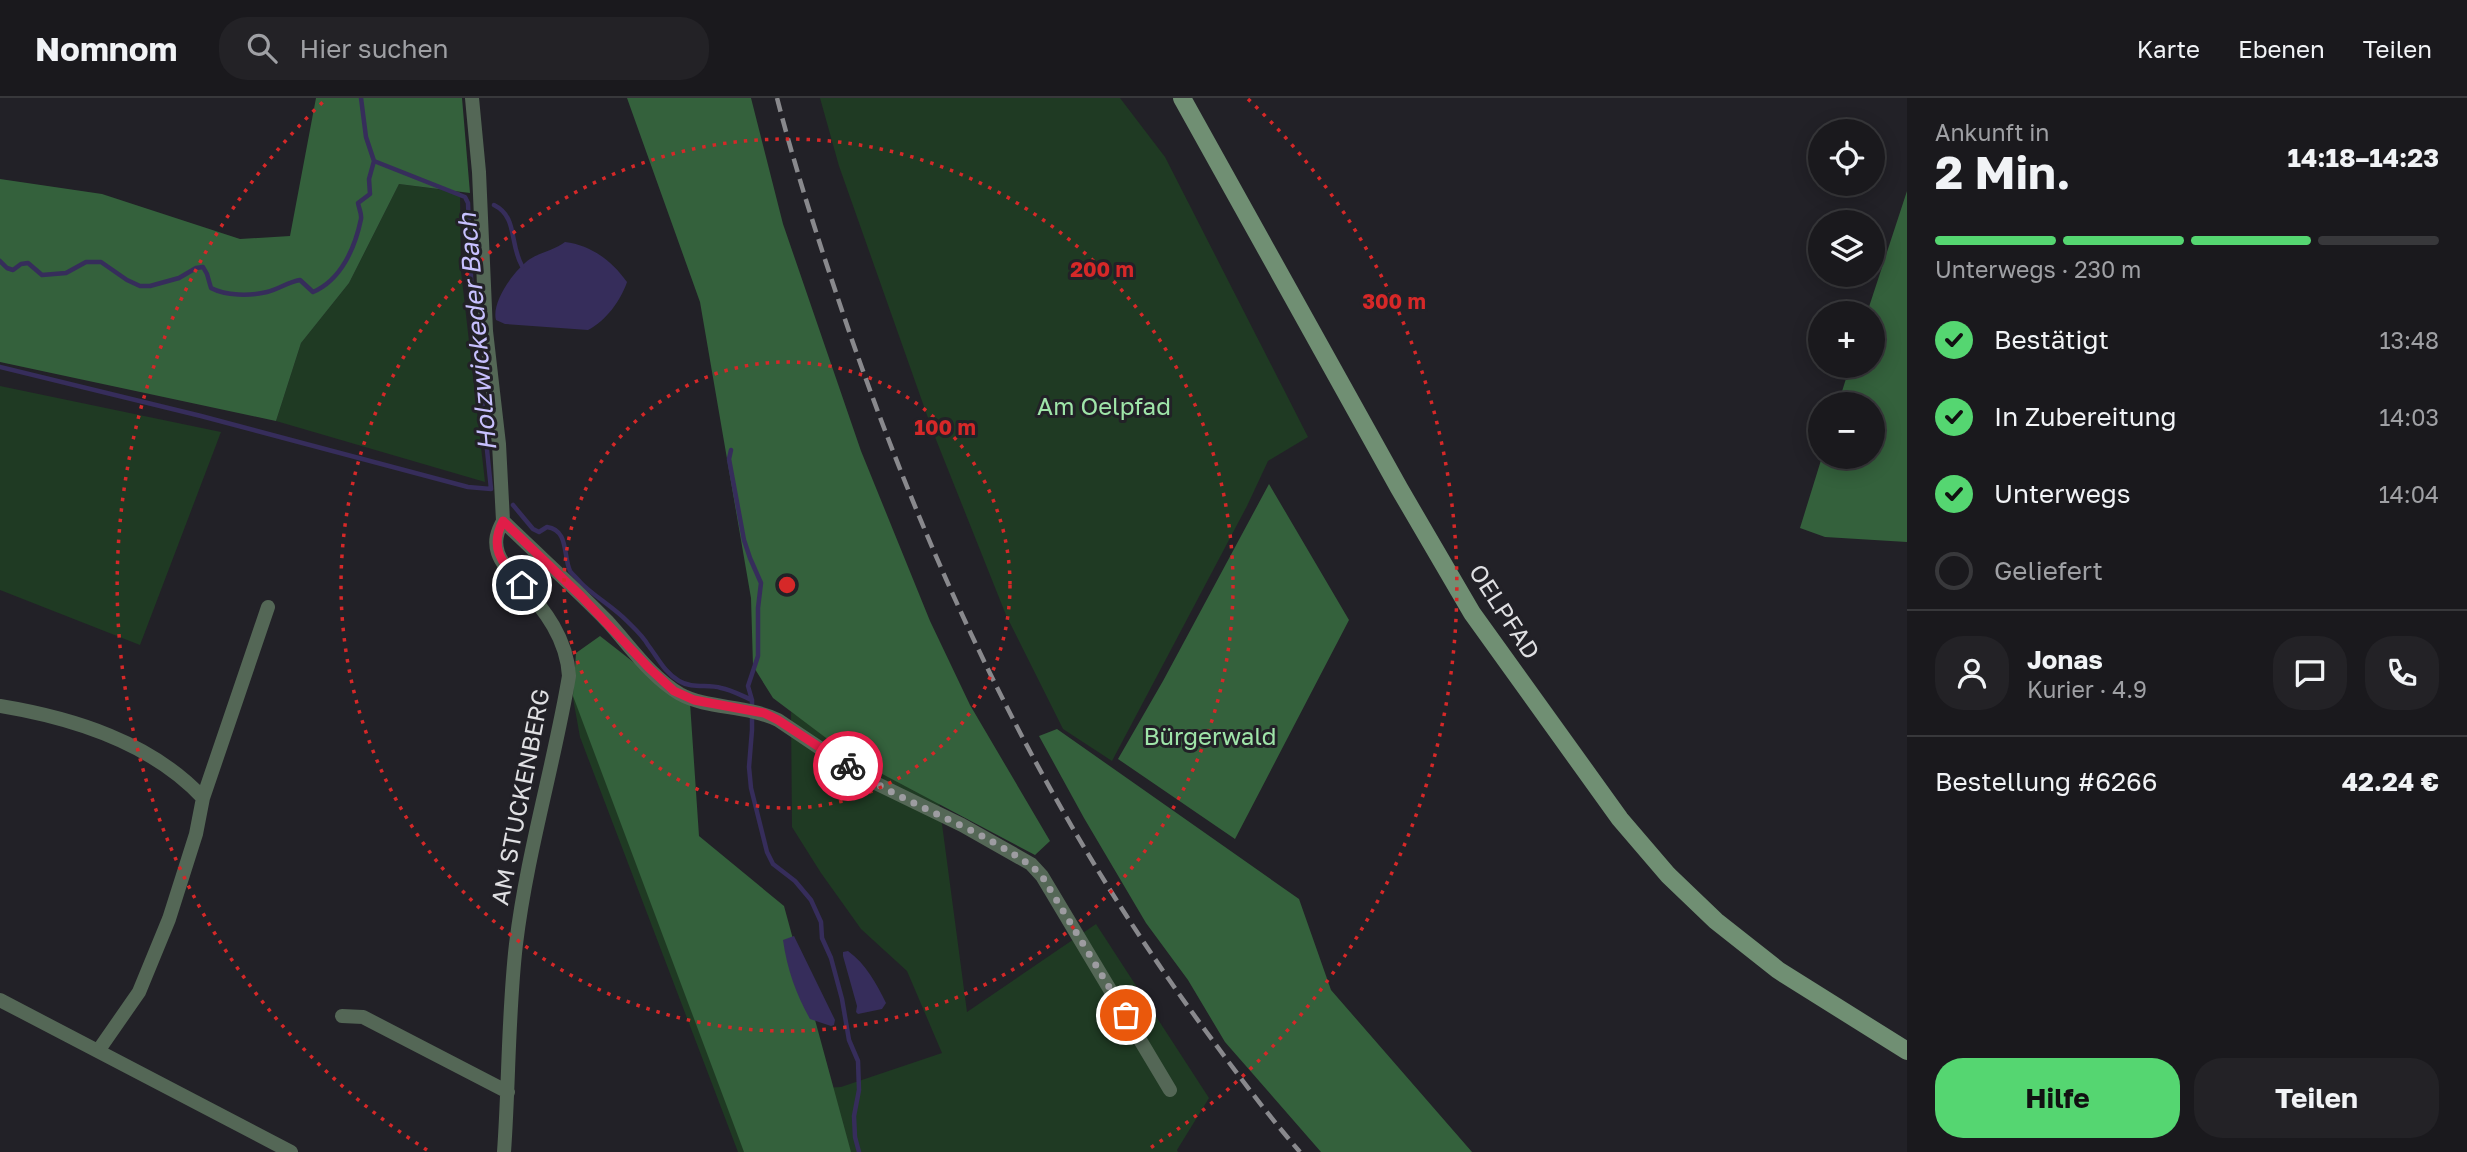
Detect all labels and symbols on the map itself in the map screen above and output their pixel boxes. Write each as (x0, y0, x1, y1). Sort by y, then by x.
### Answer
water label: Holzwickeder Bach (451, 211, 502, 452)
text: 200 m (1070, 256, 1134, 282)
text: 300 m (1362, 288, 1426, 314)
park label: Am Oelpfad (1037, 391, 1171, 420)
text: 100 m (914, 414, 976, 440)
pin (492, 555, 552, 615)
street label: OELPFAD (1464, 558, 1547, 664)
centre of rings (775, 573, 799, 597)
street label: AM STUCKENBERG (484, 686, 555, 907)
park label: Bürgerwald (1144, 721, 1276, 750)
courier (813, 731, 883, 801)
pin (1096, 985, 1156, 1045)

